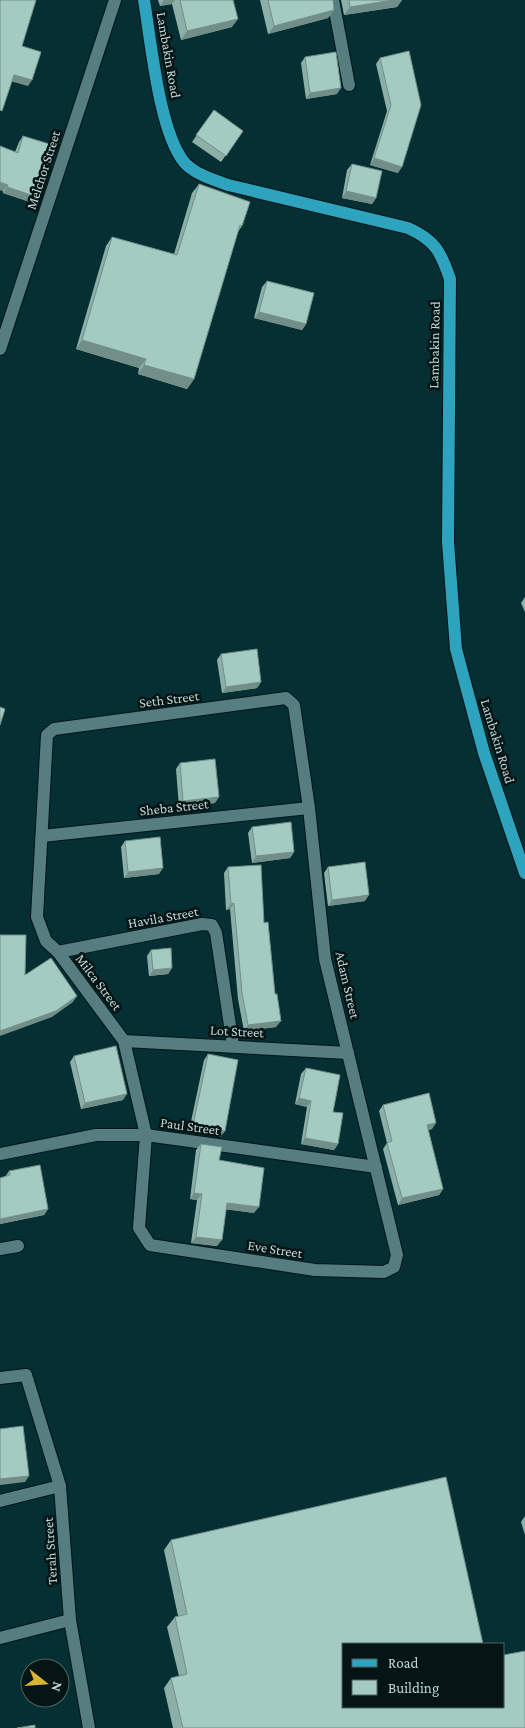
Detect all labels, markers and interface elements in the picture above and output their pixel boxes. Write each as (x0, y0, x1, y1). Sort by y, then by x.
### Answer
street label: Lambakin Road (154, 11, 185, 100)
street label: Melchor Street (23, 128, 63, 211)
street label: Lambakin Road (425, 301, 443, 389)
street label: Seth Street (138, 687, 200, 711)
street label: Lambakin Road (478, 697, 519, 786)
street label: Sheba Street (139, 795, 210, 819)
street label: Havila Street (126, 903, 200, 931)
street label: Adam Street (333, 950, 364, 1021)
street label: Milca Street (73, 951, 126, 1014)
street label: Lot Street (210, 1022, 265, 1040)
street label: Paul Street (159, 1114, 221, 1138)
street label: Eve Street (246, 1237, 304, 1261)
street label: Terah Street (40, 1516, 60, 1585)
legend (342, 1643, 505, 1708)
text: Road (388, 1655, 419, 1671)
north arrow (20, 1658, 70, 1708)
text: N (48, 1680, 66, 1694)
text: Building (388, 1680, 439, 1697)

